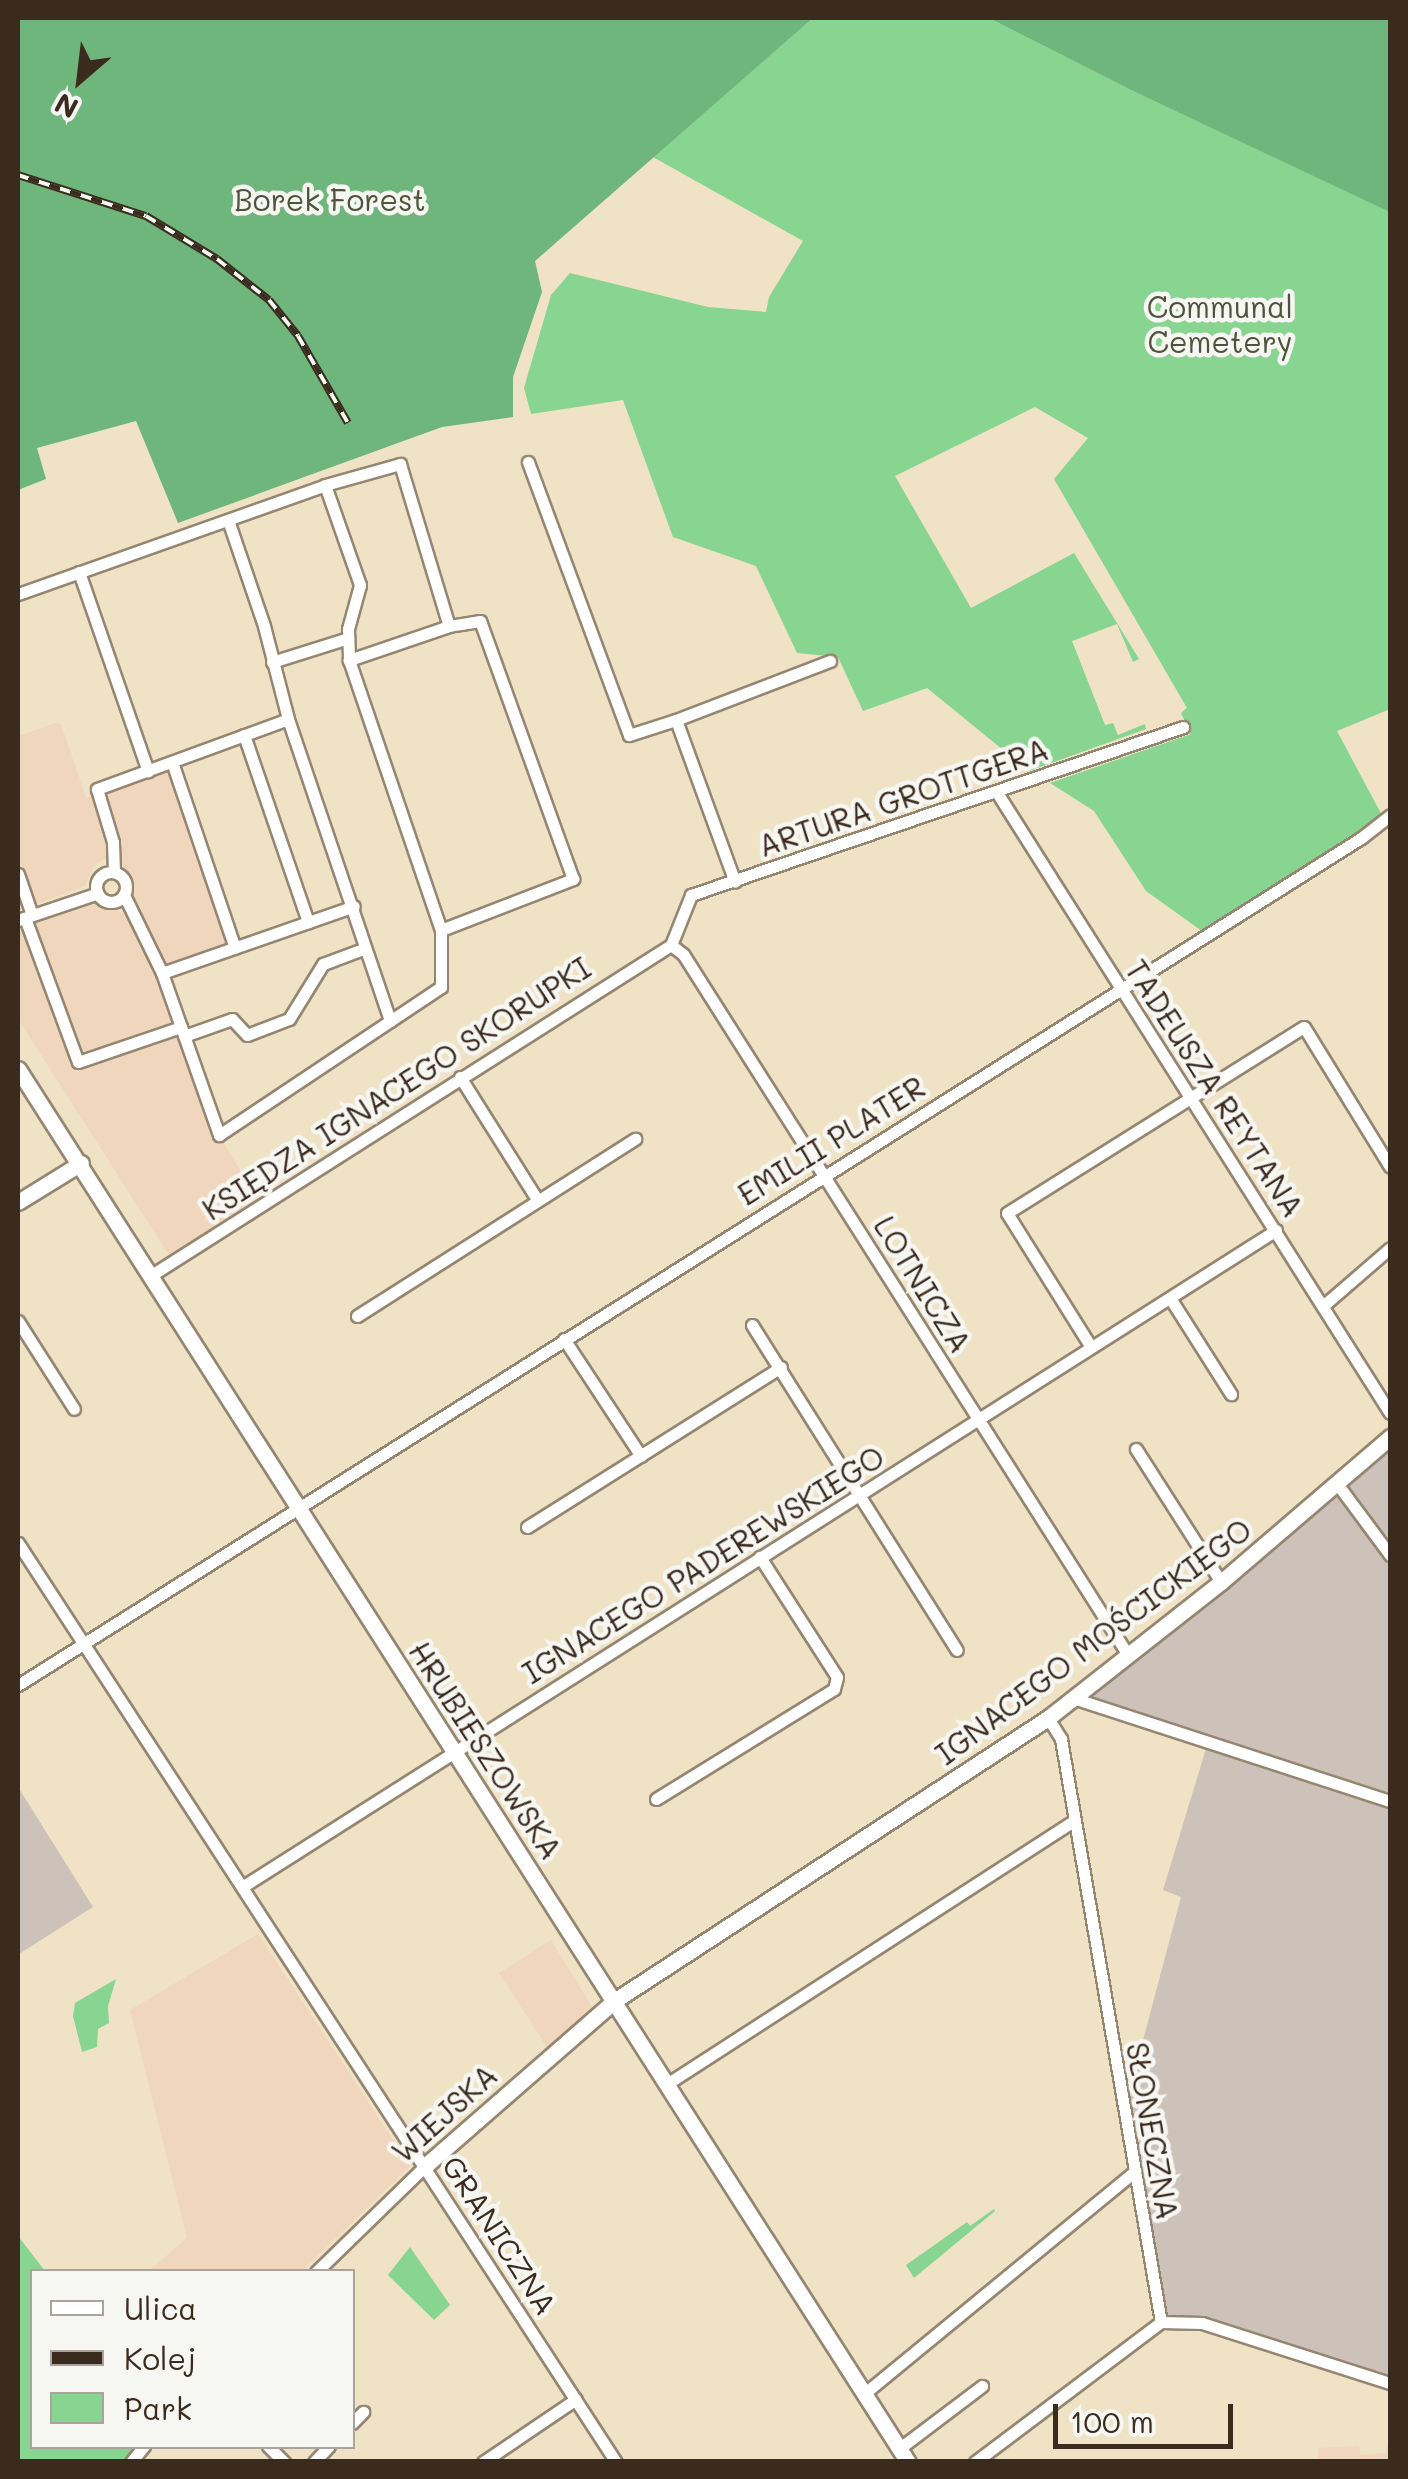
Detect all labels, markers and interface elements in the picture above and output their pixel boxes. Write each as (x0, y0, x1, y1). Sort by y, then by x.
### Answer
north arrow (30, 30, 130, 130)
text: N (48, 86, 84, 127)
park label: Borek Forest (234, 181, 426, 217)
park label: Communal Cemetery (1147, 288, 1293, 358)
street label: ARTURA GROTTGERA (753, 730, 1053, 864)
street label: KSIĘDZA IGNACEGO SKORUPKI (195, 949, 597, 1227)
street label: TADEUSZA REYTANA (1118, 953, 1312, 1223)
street label: EMILII PLATER (731, 1068, 931, 1212)
street label: LOTNICZA (867, 1209, 979, 1359)
street label: IGNACEGO PADEREWSKIEGO (516, 1438, 890, 1690)
street label: IGNACEGO MOŚCICKIEGO (928, 1511, 1258, 1771)
street label: HRUBIESZOWSKA (402, 1634, 570, 1866)
street label: SŁONECZNA (1120, 2040, 1186, 2222)
street label: WIEJSKA (384, 2056, 504, 2170)
street label: GRANICZNA (435, 2149, 565, 2321)
legend (30, 2269, 355, 2449)
text: Ulica (124, 2288, 197, 2328)
text: Kolej (124, 2338, 196, 2378)
scale bar (1058, 2384, 1238, 2446)
text: Park (124, 2388, 192, 2428)
text: 100 m (1070, 2401, 1154, 2441)

